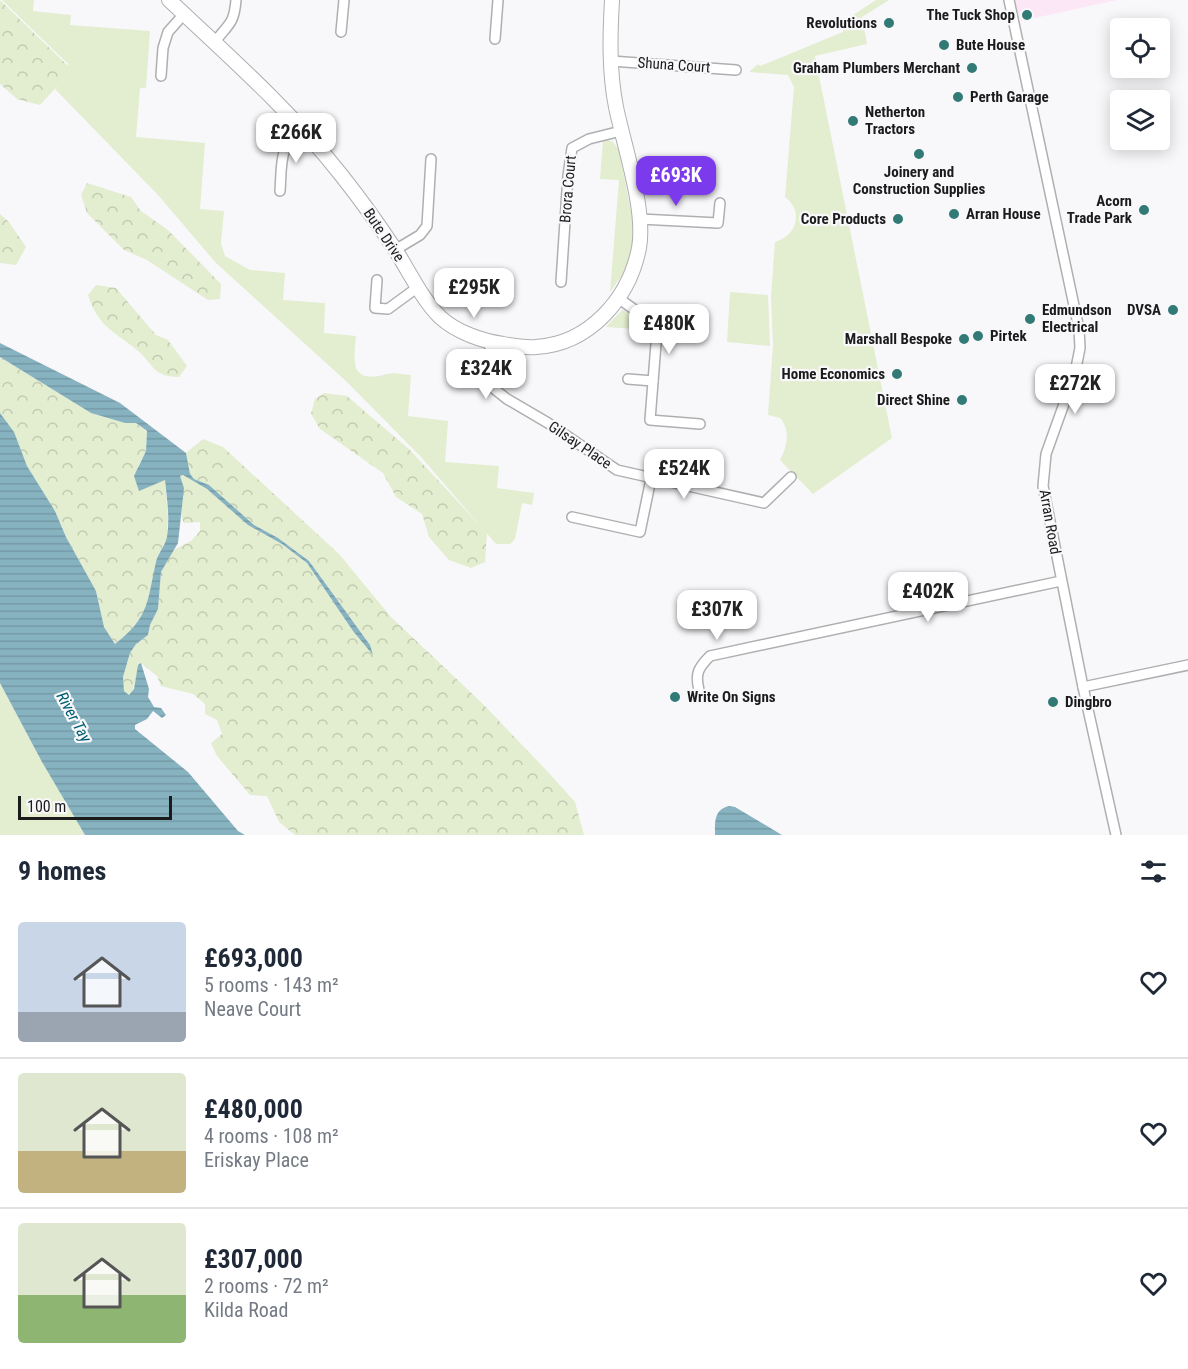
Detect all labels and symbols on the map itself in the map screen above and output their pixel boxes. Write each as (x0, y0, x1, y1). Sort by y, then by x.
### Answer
place label: The Tuck Shop (926, 6, 1015, 24)
marker: The Tuck Shop (1020, 8, 1034, 22)
place label: Revolutions (806, 14, 877, 32)
marker: Revolutions (882, 16, 896, 30)
place label: Bute House (956, 36, 1025, 54)
marker: Bute House (937, 38, 951, 52)
street label: Shuna Court (637, 53, 711, 77)
place label: Graham Plumbers Merchant (793, 59, 960, 77)
marker: Graham Plumbers Merchant (965, 61, 979, 75)
place label: Perth Garage (970, 88, 1049, 106)
marker: Perth Garage (951, 90, 965, 104)
place label: Netherton Tractors (865, 103, 925, 138)
pin: £266K (254, 113, 338, 164)
marker: Netherton Tractors (846, 114, 860, 128)
marker: Joinery and Construction Supplies (912, 147, 926, 161)
street label: Brora Court (556, 154, 580, 224)
pin: £693K (634, 156, 718, 207)
place label: Joinery and Construction Supplies (853, 163, 985, 198)
place label: Acorn Trade Park (1067, 192, 1133, 227)
marker: Acorn Trade Park (1137, 203, 1151, 217)
street label: Bute Drive (360, 205, 408, 265)
place label: Arran House (966, 205, 1041, 223)
marker: Arran House (947, 207, 961, 221)
place label: Core Products (801, 210, 886, 228)
marker: Core Products (891, 212, 905, 226)
pin: £295K (432, 268, 516, 319)
place label: Edmundson Electrical (1042, 301, 1112, 336)
place label: DVSA (1127, 301, 1161, 319)
marker: DVSA (1166, 303, 1180, 317)
pin: £480K (627, 304, 711, 355)
marker: Edmundson Electrical (1023, 312, 1037, 326)
place label: Pirtek (990, 327, 1027, 345)
marker: Pirtek (971, 329, 985, 343)
place label: Marshall Bespoke (845, 330, 952, 348)
marker: Marshall Bespoke (957, 332, 971, 346)
pin: £324K (444, 349, 528, 400)
pin: £272K (1033, 364, 1117, 415)
place label: Home Economics (782, 365, 885, 383)
marker: Home Economics (890, 367, 904, 381)
place label: Direct Shine (877, 391, 950, 409)
marker: Direct Shine (955, 393, 969, 407)
street label: Gilsay Place (545, 417, 615, 473)
pin: £524K (642, 449, 726, 500)
street label: Arran Road (1035, 488, 1065, 556)
pin: £402K (886, 572, 970, 623)
pin: £307K (675, 590, 759, 641)
water label: River Tay (52, 688, 96, 746)
place label: Write On Signs (687, 688, 776, 706)
marker: Write On Signs (668, 690, 682, 704)
place label: Dingbro (1065, 693, 1112, 711)
marker: Dingbro (1046, 695, 1060, 709)
scale bar (18, 793, 172, 820)

